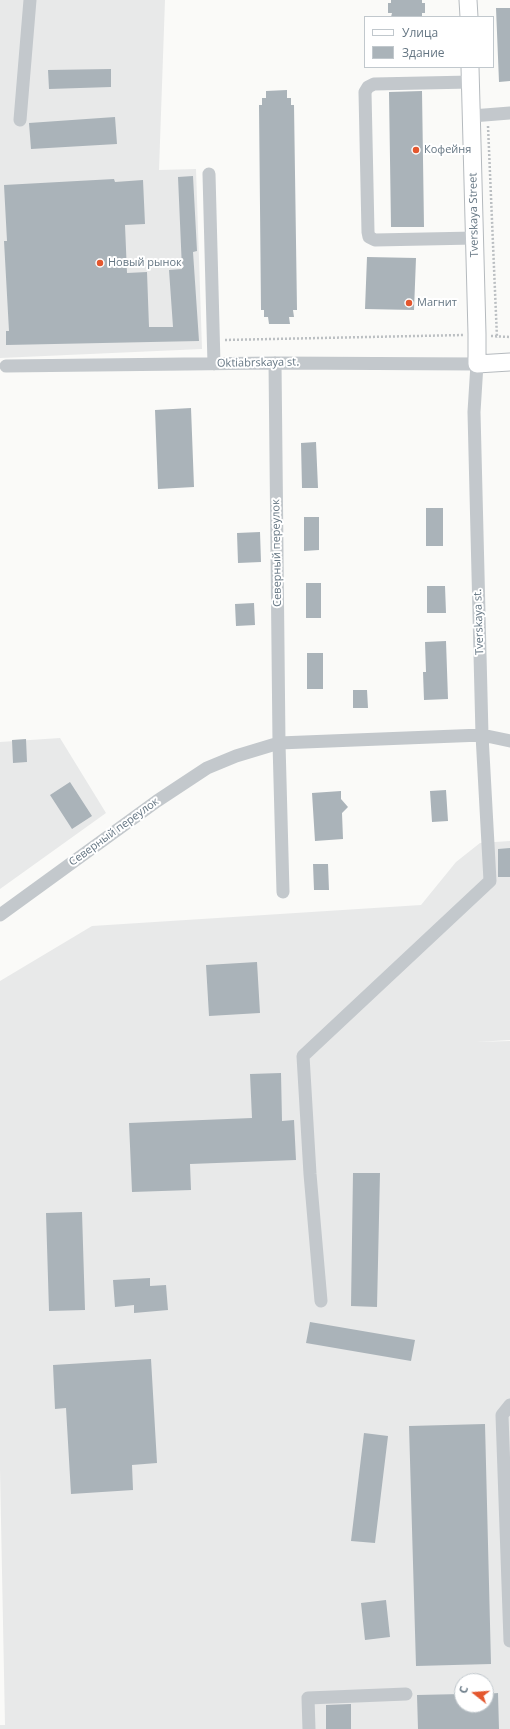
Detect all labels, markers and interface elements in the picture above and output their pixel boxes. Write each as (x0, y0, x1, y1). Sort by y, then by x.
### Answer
legend (364, 16, 494, 68)
text: Улица (402, 24, 438, 41)
text: Здание (402, 44, 445, 61)
place label: Кофейня (424, 143, 471, 157)
marker: Кофейня (411, 145, 421, 155)
street label: Tverskaya Street (467, 173, 481, 257)
place label: Новый рынок (108, 256, 182, 270)
marker: Новый рынок (95, 258, 105, 268)
place label: Магнит (417, 296, 457, 310)
marker: Магнит (404, 298, 414, 308)
street label: Oktiabrskaya st. (217, 356, 299, 370)
street label: Северный переулок (269, 499, 285, 607)
street label: Tverskaya st. (471, 589, 487, 655)
street label: Северный переулок (67, 795, 161, 869)
north arrow (454, 1673, 494, 1713)
text: С (455, 1684, 471, 1695)

